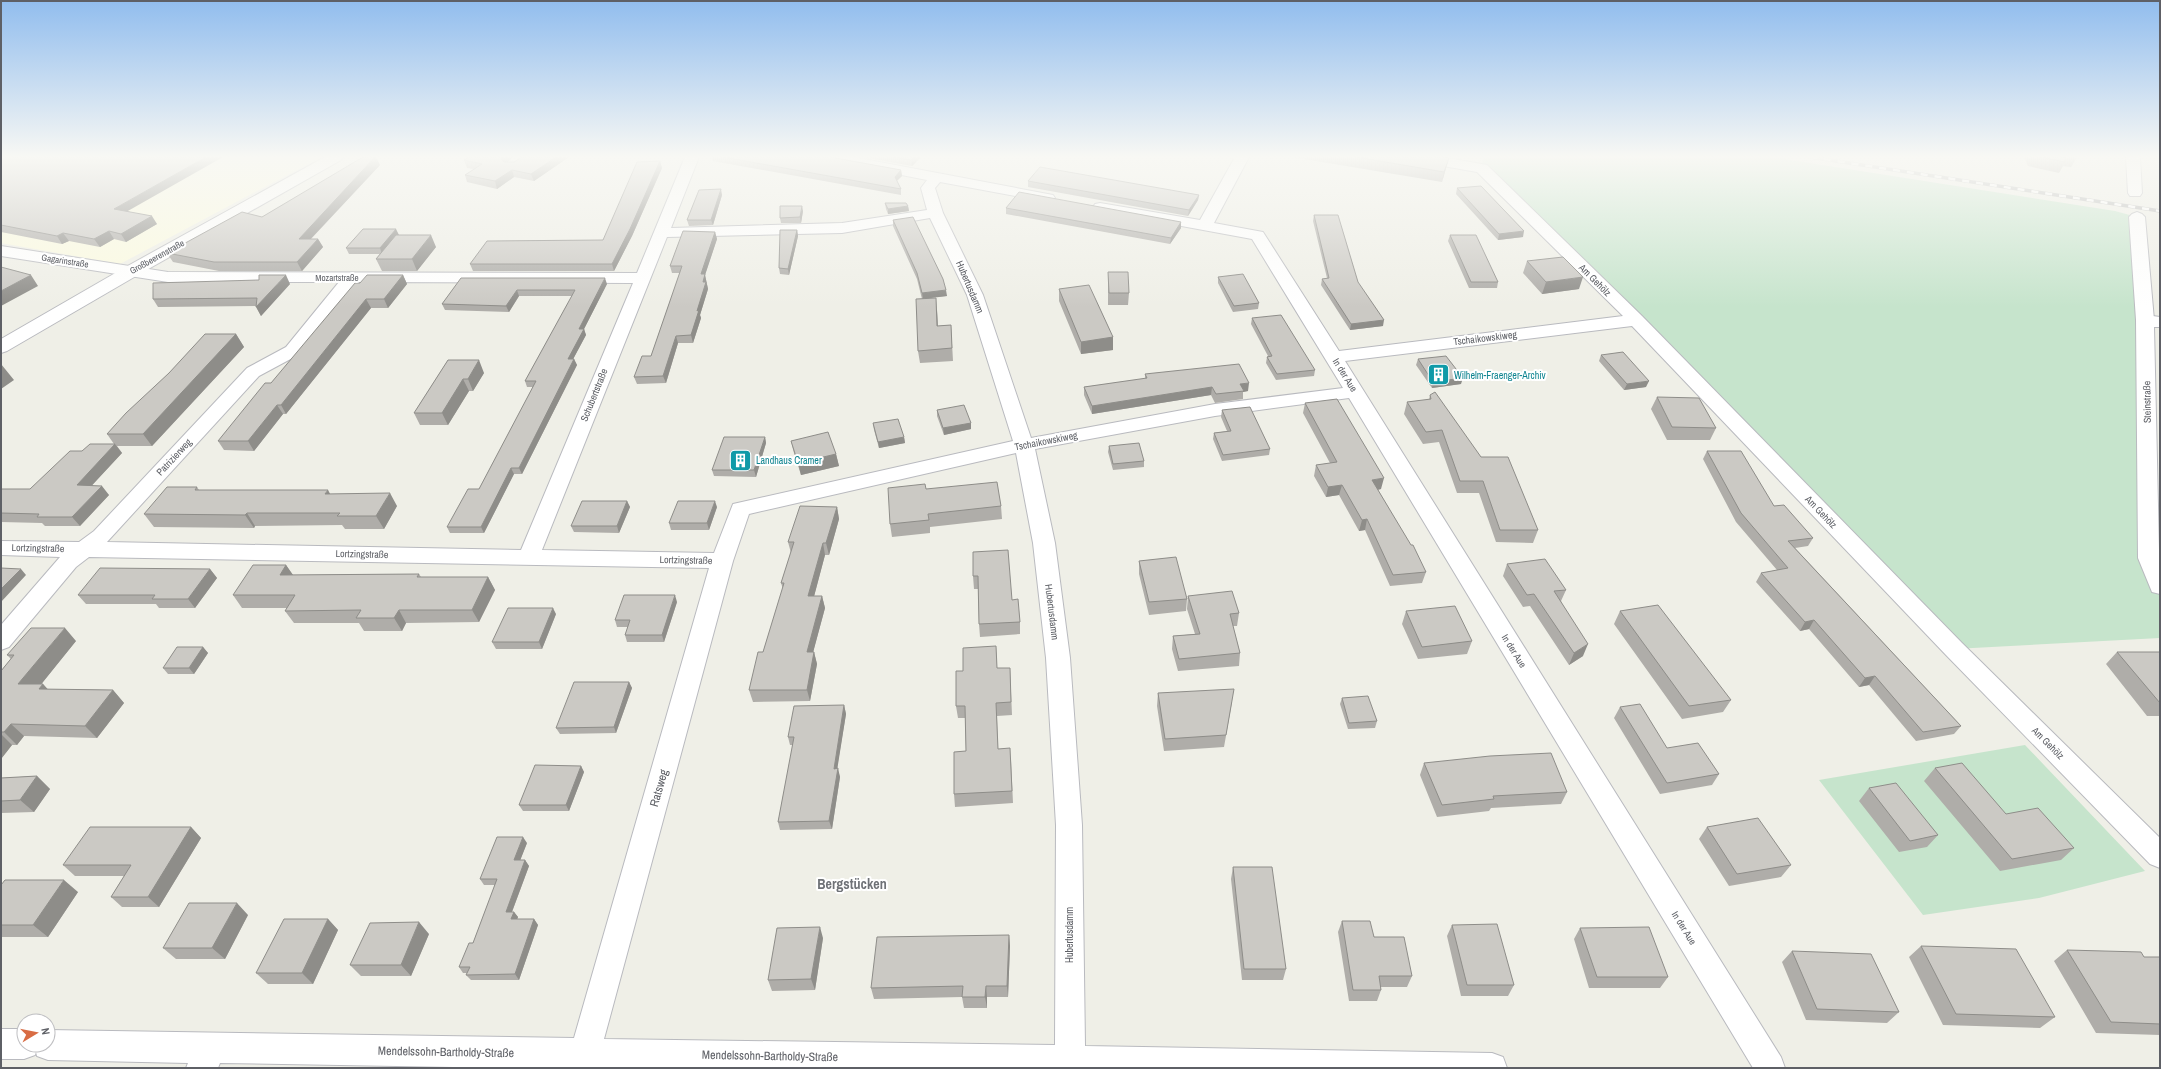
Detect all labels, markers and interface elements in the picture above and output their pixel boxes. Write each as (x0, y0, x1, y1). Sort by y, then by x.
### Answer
street label: Großbeerenstraße (128, 237, 186, 277)
street label: Gagarinstraße (41, 251, 89, 271)
street label: Hubertusdamm (953, 259, 987, 315)
street label: Am Gehölz (1575, 260, 1614, 299)
street label: Mozartstraße (315, 272, 359, 284)
street label: Tschaikowskiweg (1452, 328, 1518, 348)
street label: In der Aue (1330, 356, 1361, 395)
building icon: Wilhelm-Fraenger-Archiv (1425, 362, 1451, 388)
street label: Schubertstraße (577, 366, 611, 423)
place label: Wilhelm-Fraenger-Archiv (1454, 369, 1546, 382)
street label: Steinstraße (2140, 380, 2154, 423)
street label: Tschaikowskiweg (1013, 428, 1079, 453)
street label: Patrizierweg (154, 435, 195, 478)
building icon: Landhaus Cramer (727, 447, 753, 473)
place label: Landhaus Cramer (756, 454, 822, 467)
street label: Am Gehölz (1802, 492, 1840, 531)
street label: Lortzingstraße (11, 541, 65, 555)
street label: Lortzingstraße (335, 547, 389, 561)
street label: Lortzingstraße (659, 553, 713, 567)
street label: Hubertusdamm (1042, 583, 1062, 641)
street label: In der Aue (1499, 632, 1530, 671)
street label: Am Gehölz (2028, 723, 2067, 762)
street label: Ratsweg (646, 767, 672, 809)
district label: Bergstücken (817, 875, 887, 893)
street label: Hubertusdamm (1063, 907, 1076, 963)
street label: In der Aue (1669, 909, 1700, 948)
north arrow (16, 1013, 56, 1053)
text: N (38, 1027, 53, 1036)
street label: Mendelssohn-Bartholdy-Straße (378, 1043, 514, 1061)
street label: Mendelssohn-Bartholdy-Straße (702, 1047, 838, 1065)

